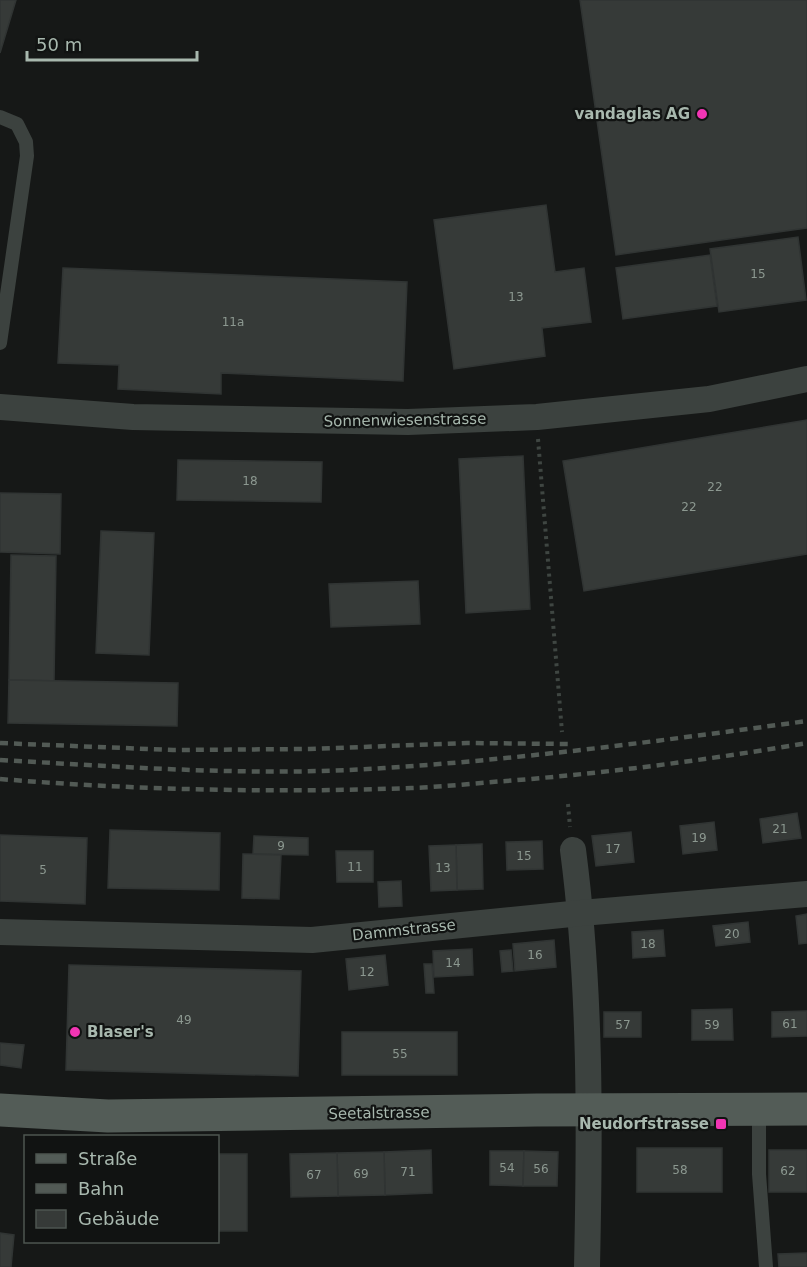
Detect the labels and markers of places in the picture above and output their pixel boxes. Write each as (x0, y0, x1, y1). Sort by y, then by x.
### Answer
place label: vandaglas AG (574, 105, 690, 123)
marker: vandaglas AG (695, 107, 709, 121)
place label: Blaser's (87, 1023, 154, 1041)
marker: Blaser's (68, 1025, 82, 1039)
place label: Neudorfstrasse (579, 1115, 709, 1133)
marker: Neudorfstrasse (714, 1117, 728, 1131)

